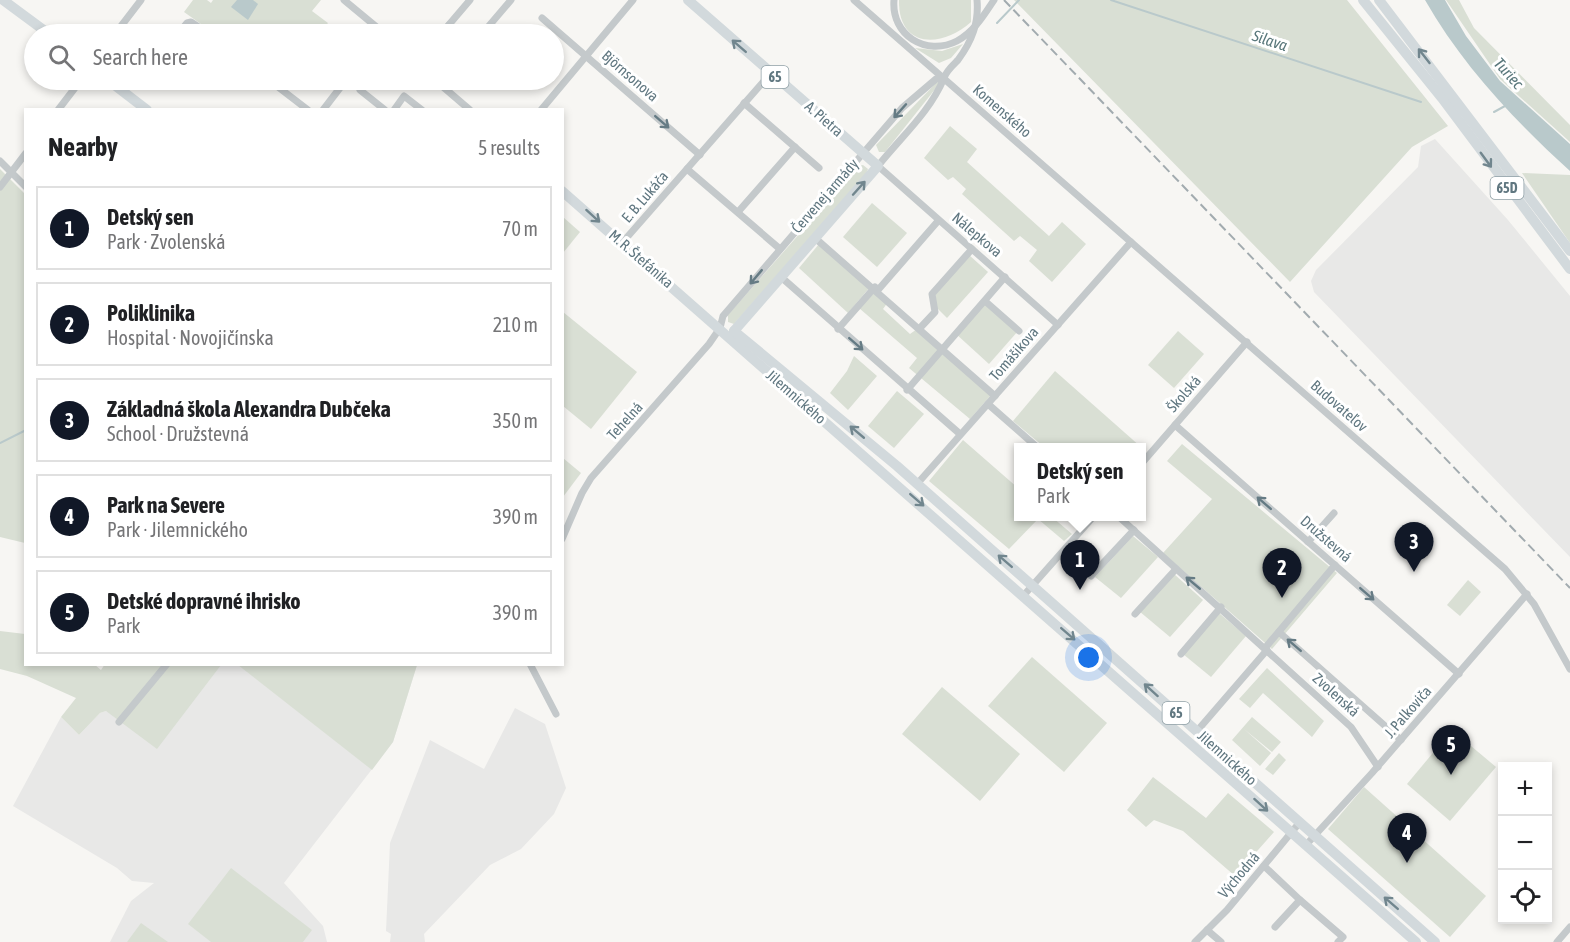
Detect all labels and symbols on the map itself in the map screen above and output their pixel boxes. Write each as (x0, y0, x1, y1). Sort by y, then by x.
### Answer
water label: Silava (1249, 26, 1290, 54)
one-way arrow (732, 39, 747, 53)
street label: Björnsonova (599, 47, 662, 105)
one-way arrow (1417, 48, 1430, 64)
water label: Turiec (1491, 54, 1528, 93)
road number: 65 (762, 66, 788, 88)
street label: Komenského (970, 81, 1035, 141)
street label: A. Pietra (802, 98, 847, 140)
one-way arrow (893, 103, 907, 118)
one-way arrow (654, 115, 669, 129)
one-way arrow (1480, 151, 1493, 167)
street label: Červenej armády (788, 155, 862, 236)
street label: E. B. Lukáča (618, 168, 671, 226)
road number: 65D (1490, 177, 1524, 199)
one-way arrow (852, 181, 866, 196)
one-way arrow (585, 209, 600, 223)
street label: Nálepkova (949, 209, 1006, 260)
street label: M. R. Štefánika (606, 226, 677, 291)
one-way arrow (749, 269, 763, 284)
street label: Tomášikova (986, 323, 1042, 384)
one-way arrow (848, 337, 863, 351)
street label: Jilemnického (763, 366, 830, 427)
street label: Školská (1163, 372, 1204, 415)
street label: Budovateľov (1308, 376, 1371, 435)
street label: Tehelná (603, 398, 646, 443)
one-way arrow (850, 425, 865, 439)
one-way arrow (909, 493, 924, 507)
one-way arrow (1257, 496, 1272, 510)
street label: Družstevná (1297, 512, 1355, 565)
pin: 3 (1394, 522, 1434, 572)
pin: 1 (1060, 540, 1100, 590)
pin: 2 (1262, 548, 1302, 598)
one-way arrow (998, 554, 1013, 568)
one-way arrow (1186, 576, 1201, 590)
one-way arrow (1360, 587, 1375, 601)
one-way arrow (1060, 627, 1075, 641)
one-way arrow (1286, 639, 1302, 652)
your location (1074, 643, 1103, 672)
street label: Zvolenská (1310, 669, 1363, 720)
street label: J. Palkoviča (1381, 682, 1435, 741)
one-way arrow (1144, 683, 1159, 697)
road number: 65 (1162, 702, 1190, 724)
pin: 5 (1432, 726, 1470, 775)
street label: Jilemnického (1194, 727, 1260, 789)
one-way arrow (1253, 798, 1269, 811)
pin: 4 (1388, 814, 1426, 863)
street label: Východná (1215, 848, 1263, 901)
one-way arrow (1384, 896, 1399, 910)

